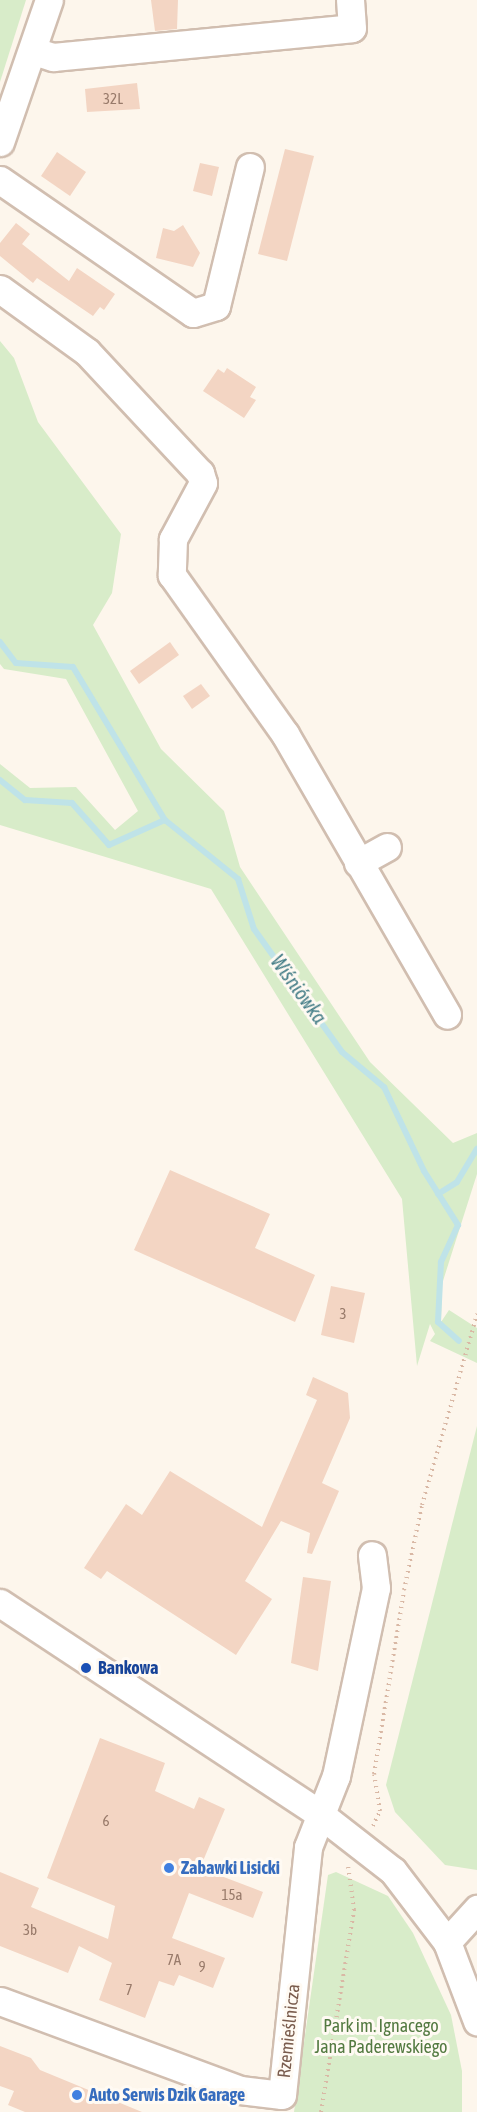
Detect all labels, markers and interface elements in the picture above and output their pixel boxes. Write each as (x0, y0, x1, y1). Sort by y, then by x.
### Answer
house number: 32L (103, 90, 123, 108)
water label: Wiśniówka (266, 950, 332, 1028)
house number: 3 (339, 1305, 347, 1323)
place label: Bankowa (98, 1657, 158, 1679)
marker: Bankowa (79, 1661, 93, 1675)
house number: 6 (102, 1812, 110, 1830)
place label: Zabawki Lisicki (181, 1857, 280, 1879)
marker: Zabawki Lisicki (162, 1861, 176, 1875)
house number: 15a (221, 1886, 243, 1904)
house number: 3b (23, 1921, 37, 1939)
house number: 7A (167, 1951, 181, 1969)
house number: 9 (198, 1958, 206, 1976)
house number: 7 (125, 1981, 133, 1999)
street label: Rzemieślnicza (273, 1983, 305, 2079)
park label: Park im. Ignacego Jana Paderewskiego (314, 2016, 448, 2058)
place label: Auto Serwis Dzik Garage (89, 2084, 245, 2106)
marker: Auto Serwis Dzik Garage (70, 2088, 84, 2102)

